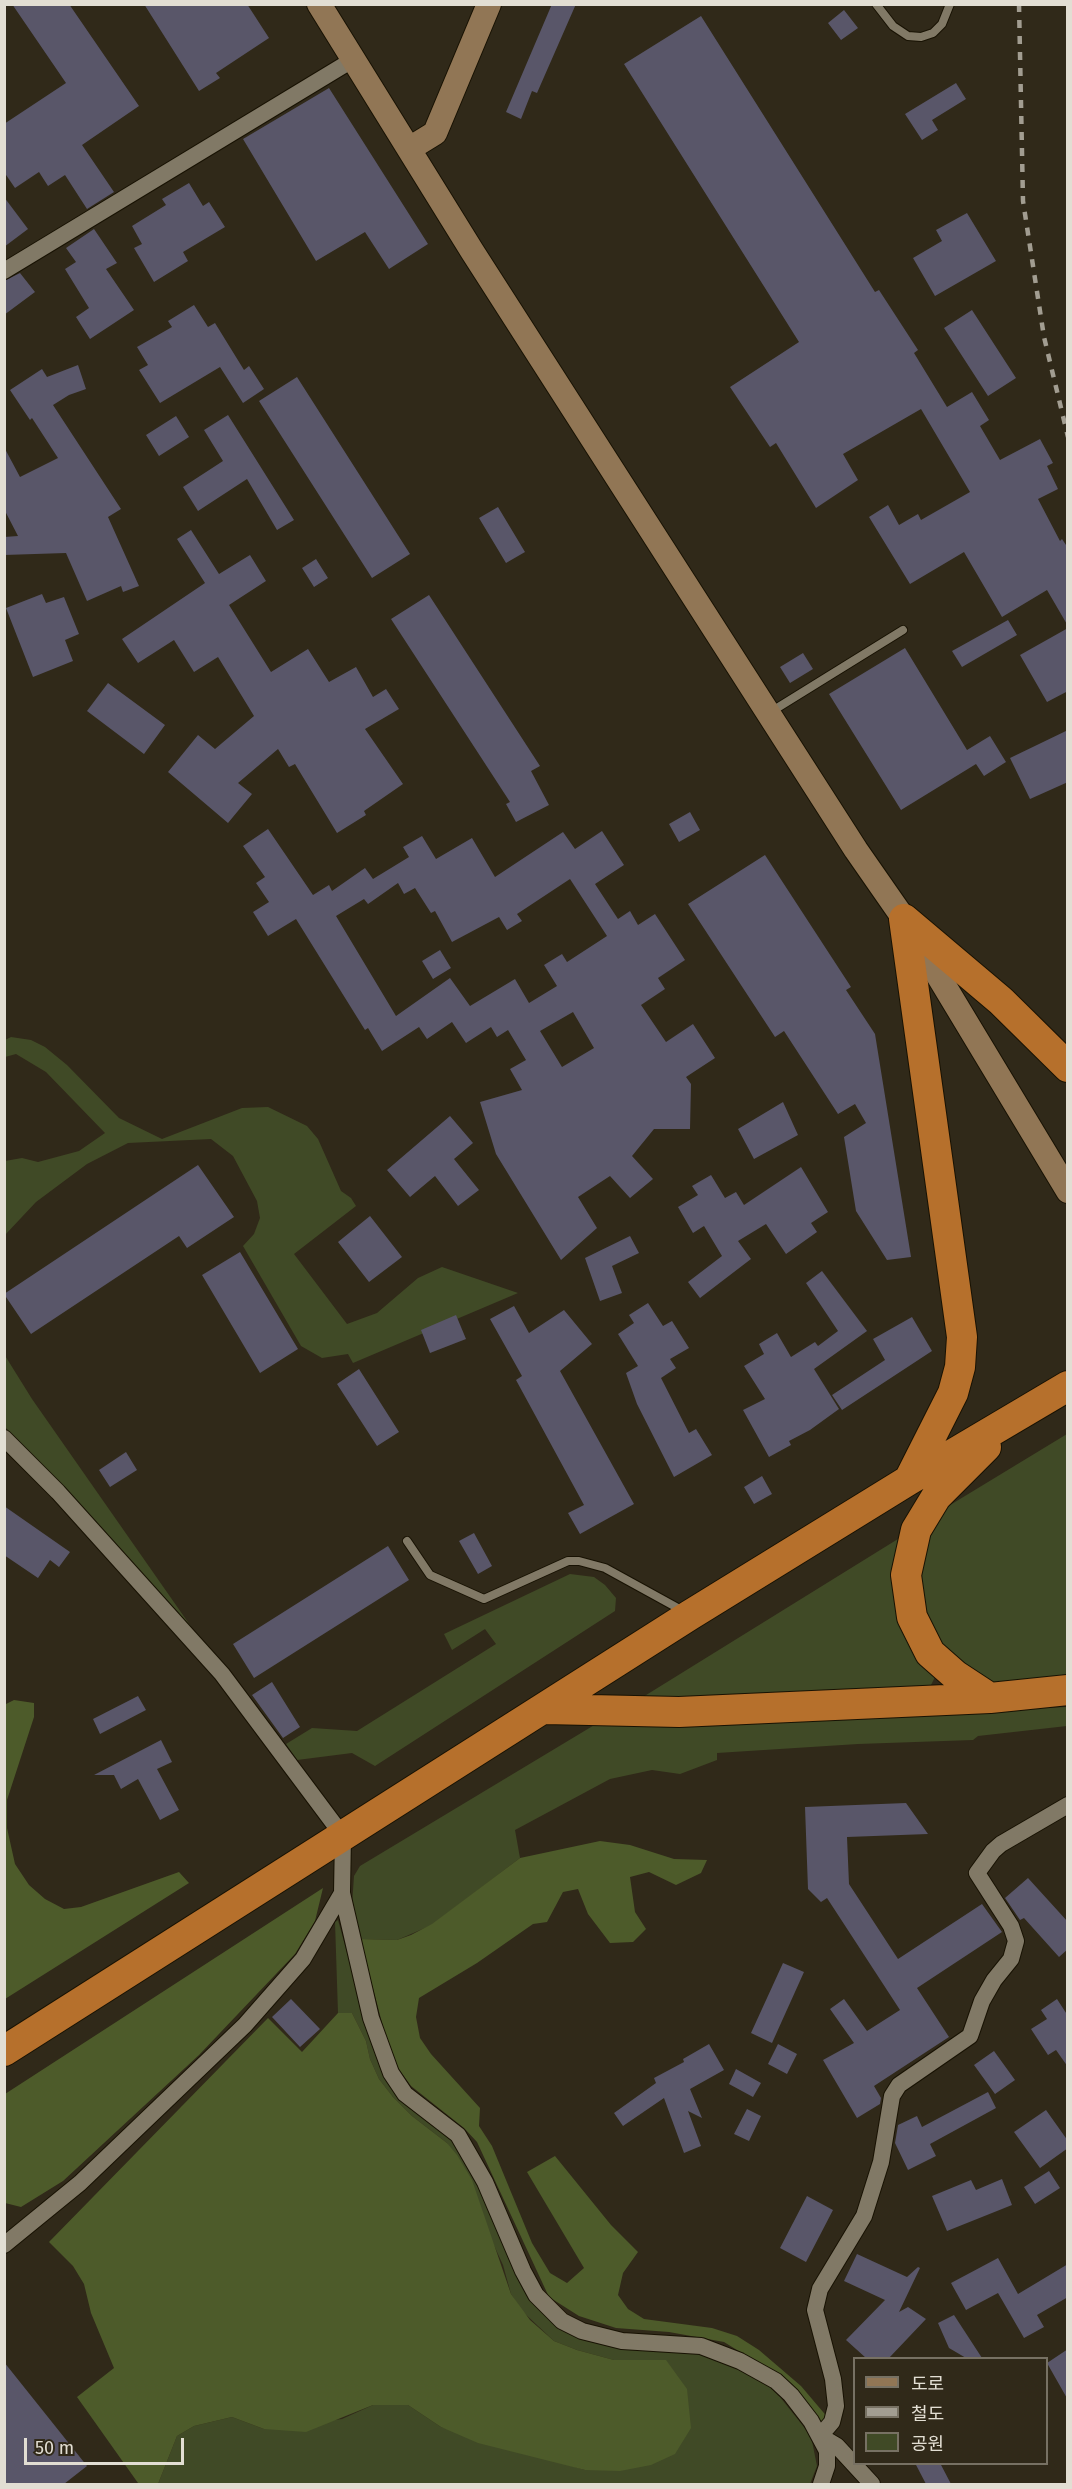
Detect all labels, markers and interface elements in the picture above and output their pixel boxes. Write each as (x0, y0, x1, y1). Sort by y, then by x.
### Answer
legend (853, 2357, 1048, 2465)
text: 도로 (911, 2373, 944, 2395)
text: 철도 (911, 2403, 944, 2425)
scale bar (27, 2426, 188, 2464)
text: 공원 (911, 2433, 944, 2455)
text: 50 m (35, 2437, 74, 2459)

